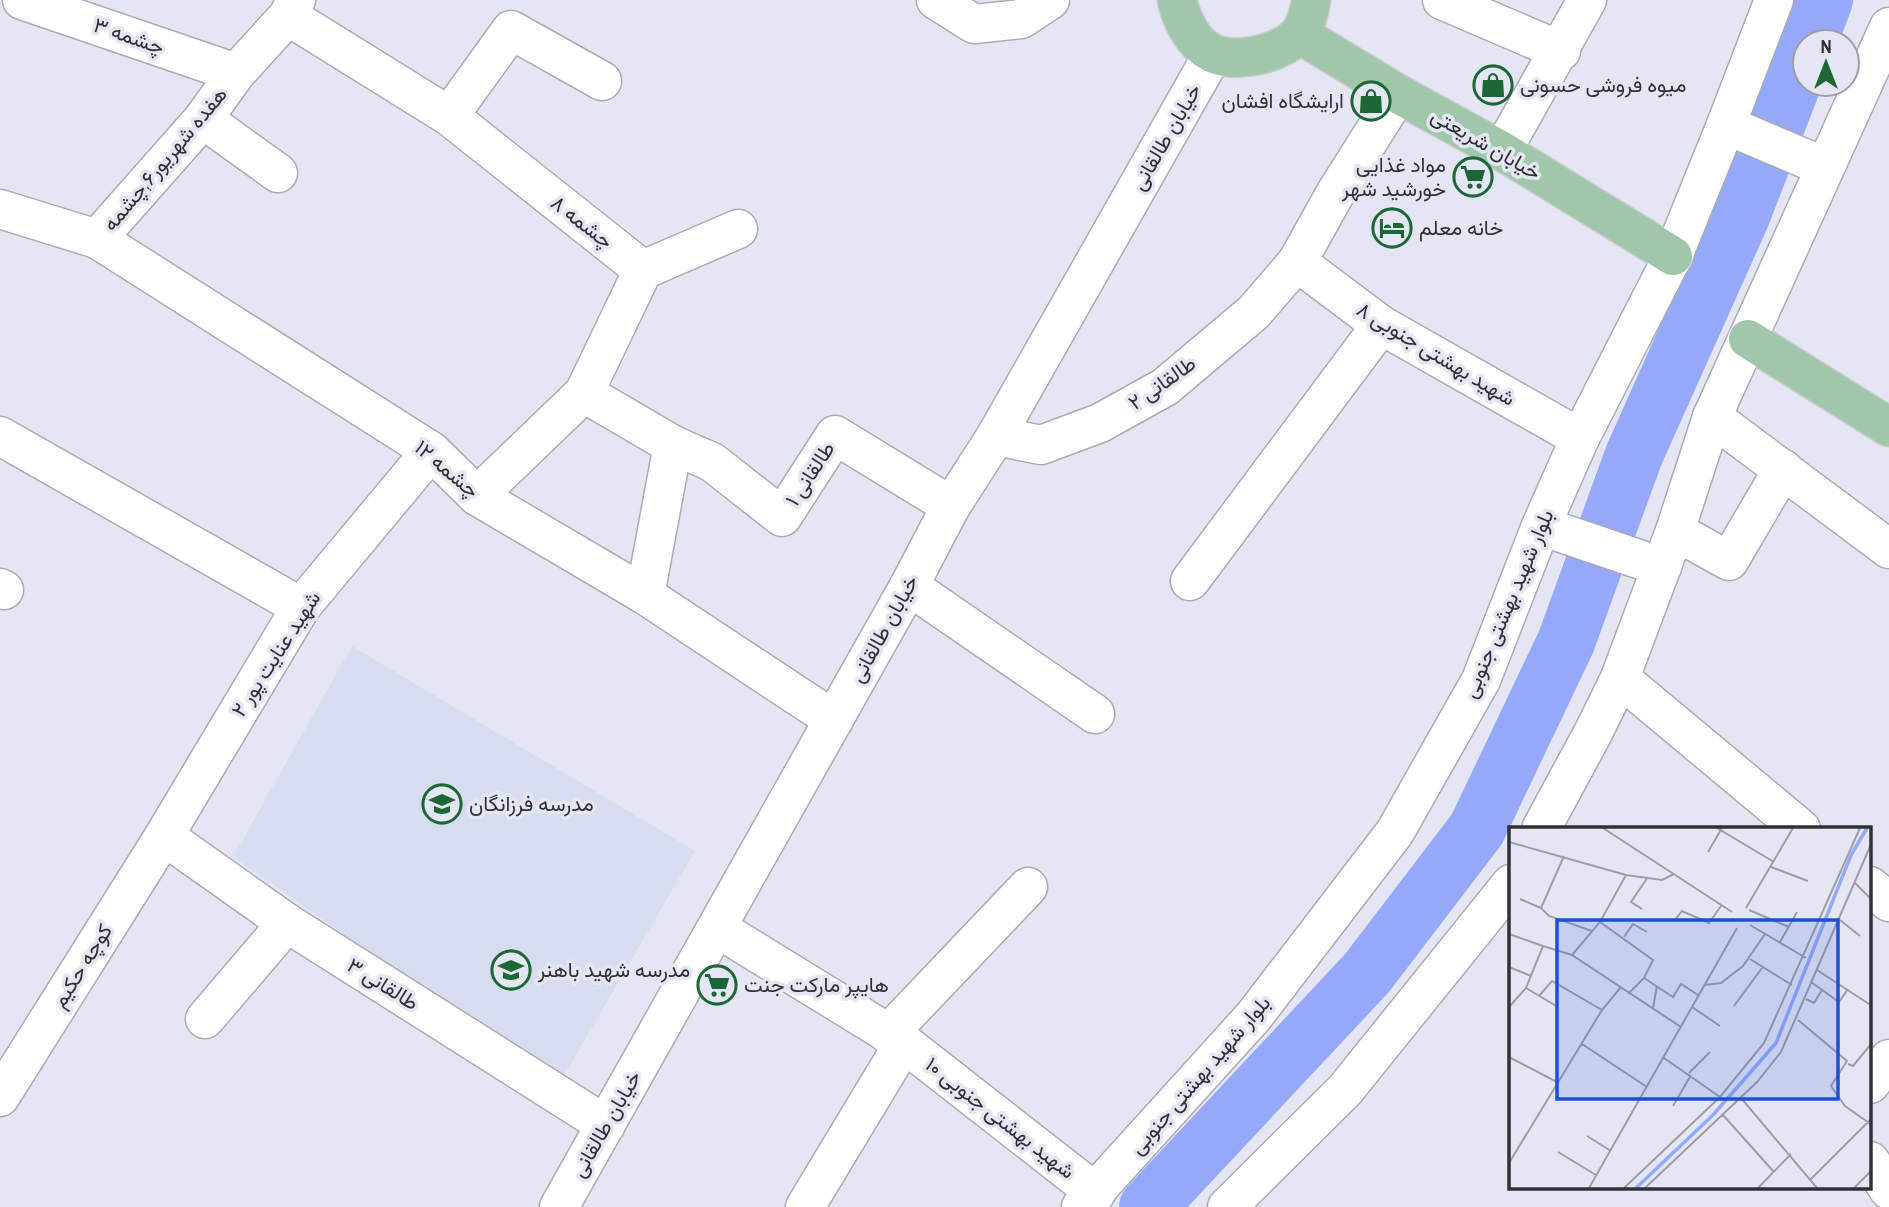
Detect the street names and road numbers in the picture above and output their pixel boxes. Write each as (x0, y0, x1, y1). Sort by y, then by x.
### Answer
street label: چشمه ۳ (90, 10, 169, 61)
street label: خیابان طالقانی (1123, 78, 1208, 195)
street label: هفده شهریور۶,چشمه (96, 80, 234, 237)
street label: خیابان شریعتی (1426, 100, 1546, 187)
street label: چشمه ۸ (545, 188, 620, 255)
street label: شهید بهشتی جنوبی ۸ (1351, 295, 1521, 412)
street label: طالقانی ۲ (1122, 349, 1201, 416)
street label: چشمه ۱۲ (409, 433, 486, 504)
street label: طالقانی ۱ (778, 436, 841, 512)
street label: بلوار شهید بهشتی جنوبی (1455, 505, 1560, 703)
street label: خیابان طالقانی (842, 570, 925, 688)
street label: شهید عنایت پور ۲ (224, 585, 327, 722)
street label: کوچه حکیم (44, 918, 119, 1013)
street label: طالقانی ۳ (342, 950, 425, 1017)
street label: بلوار شهید بهشتی جنوبی (1122, 989, 1277, 1160)
street label: شهید بهشتی جنوبی ۱۰ (919, 1050, 1081, 1185)
street label: خیابان طالقانی (563, 1065, 648, 1182)

